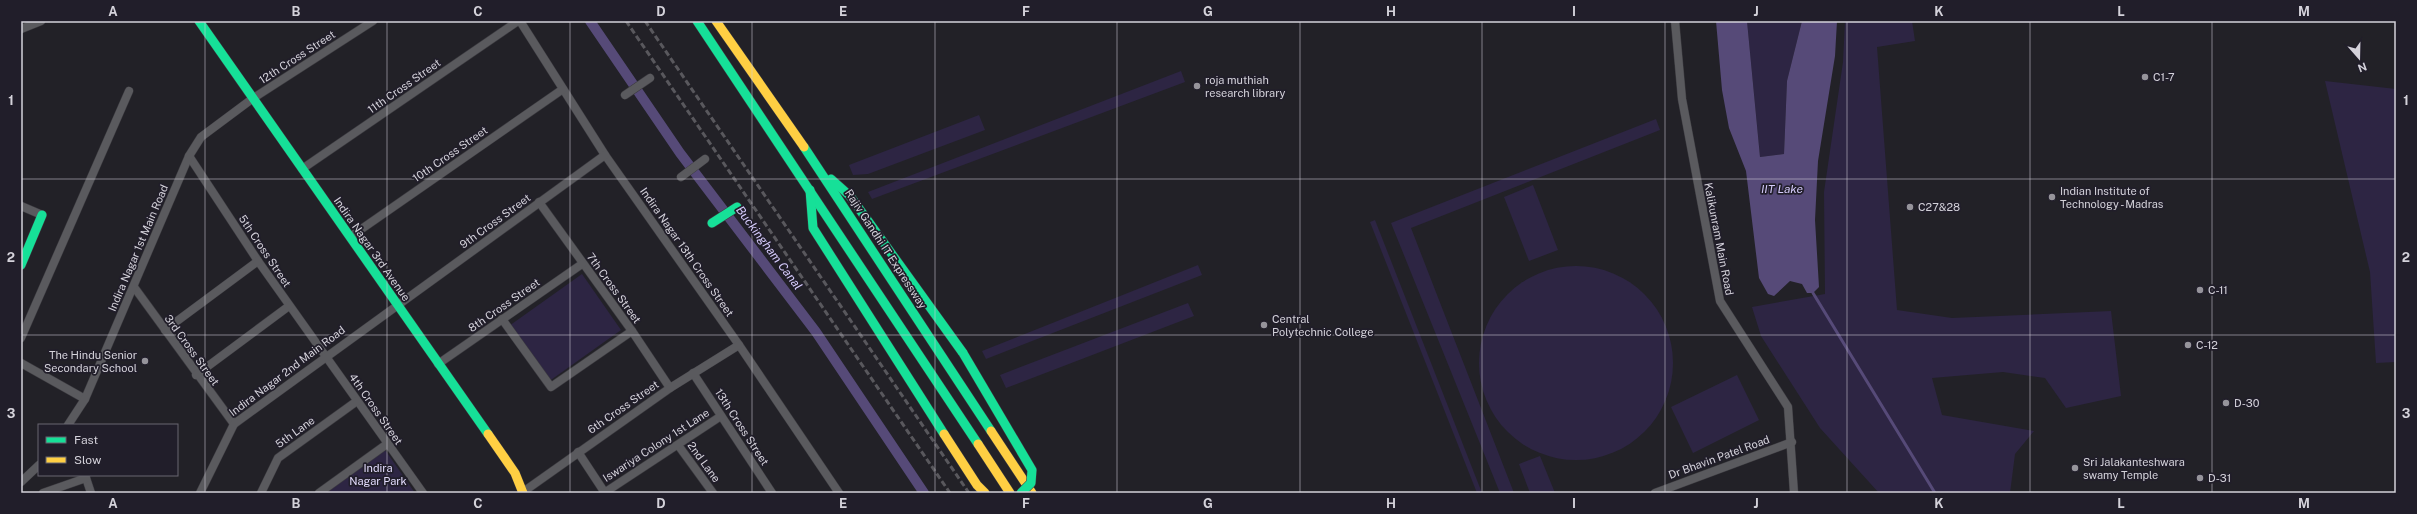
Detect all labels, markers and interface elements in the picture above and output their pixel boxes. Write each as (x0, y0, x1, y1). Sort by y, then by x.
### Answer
text: A (108, 4, 118, 19)
text: B (292, 4, 301, 19)
text: C (473, 4, 483, 19)
text: D (656, 4, 666, 19)
text: E (839, 4, 847, 19)
text: F (1022, 4, 1030, 19)
text: G (1203, 4, 1213, 19)
text: H (1386, 4, 1396, 19)
text: I (1572, 4, 1576, 19)
text: J (1753, 4, 1759, 19)
text: K (1934, 4, 1944, 19)
text: L (2117, 4, 2125, 19)
text: M (2298, 4, 2310, 19)
street label: 12th Cross Street (257, 28, 337, 86)
north arrow (2339, 38, 2379, 78)
street label: 11th Cross Street (365, 56, 443, 116)
text: N (2356, 60, 2369, 75)
place label: C1-7 (2153, 71, 2175, 83)
marker: C1-7 (2140, 72, 2150, 82)
place label: roja muthiah research library (1205, 74, 1286, 99)
marker: roja muthiah research library (1192, 81, 1202, 91)
text: 1 (8, 93, 14, 108)
text: 1 (2403, 93, 2409, 108)
street label: 10th Cross Street (410, 124, 490, 184)
street label: Kalikunram Main Road (1702, 182, 1736, 296)
water label: IIT Lake (1761, 182, 1804, 196)
street label: Indira Nagar 1st Main Road (106, 183, 170, 313)
street label: Indira Nagar 13th Cross Street (638, 185, 736, 319)
place label: Indian Institute of Technology - Madras (2060, 185, 2164, 210)
street label: Rajiv Gandhi IT Expressway (843, 187, 929, 311)
street label: 9th Cross Street (457, 191, 533, 251)
marker: Indian Institute of Technology - Madras (2047, 192, 2057, 202)
street label: Indira Nagar 3rd Avenue (332, 195, 412, 303)
place label: C27&28 (1918, 201, 1960, 213)
marker: C27&28 (1905, 202, 1915, 212)
water label: Buckingham Canal (733, 203, 805, 293)
street label: 5th Cross Street (236, 213, 294, 289)
text: 2 (7, 250, 15, 265)
text: 2 (2402, 250, 2410, 265)
street label: 7th Cross Street (585, 251, 643, 325)
street label: 8th Cross Street (466, 276, 542, 334)
place label: C-11 (2208, 284, 2228, 296)
marker: C-11 (2195, 285, 2205, 295)
street label: 3rd Cross Street (162, 312, 222, 388)
place label: Central Polytechnic College (1272, 313, 1374, 338)
marker: Central Polytechnic College (1259, 320, 1269, 330)
street label: Indira Nagar 2nd Main Road (227, 324, 347, 418)
place label: C-12 (2196, 339, 2218, 351)
marker: C-12 (2183, 340, 2193, 350)
place label: The Hindu Senior Secondary School (44, 349, 137, 374)
marker: The Hindu Senior Secondary School (140, 356, 150, 366)
street label: 4th Cross Street (347, 371, 405, 447)
street label: 6th Cross Street (585, 378, 661, 436)
street label: 13th Cross Street (713, 387, 771, 467)
place label: D-30 (2234, 397, 2260, 409)
marker: D-30 (2221, 398, 2231, 408)
text: 3 (7, 406, 16, 421)
street label: Iswariya Colony 1st Lane (601, 406, 711, 484)
text: 3 (2402, 406, 2411, 421)
street label: 5th Lane (273, 414, 317, 450)
legend (38, 424, 178, 476)
text: Fast (74, 433, 99, 447)
street label: Dr Bhavin Patel Road (1667, 433, 1771, 481)
street label: 2nd Lane (685, 439, 723, 485)
text: Slow (74, 453, 102, 467)
place label: Sri Jalakanteshwara swamy Temple (2083, 456, 2185, 481)
park label: Indira Nagar Park (349, 462, 407, 487)
marker: Sri Jalakanteshwara swamy Temple (2070, 463, 2080, 473)
place label: D-31 (2208, 472, 2231, 484)
marker: D-31 (2195, 473, 2205, 483)
text: A (108, 496, 118, 511)
text: B (292, 496, 301, 511)
text: C (473, 496, 483, 511)
text: D (656, 496, 666, 511)
text: E (839, 496, 847, 511)
text: F (1022, 496, 1030, 511)
text: G (1203, 496, 1213, 511)
text: H (1386, 496, 1396, 511)
text: I (1572, 496, 1576, 511)
text: J (1753, 496, 1759, 511)
text: K (1934, 496, 1944, 511)
text: L (2117, 496, 2125, 511)
text: M (2298, 496, 2310, 511)

